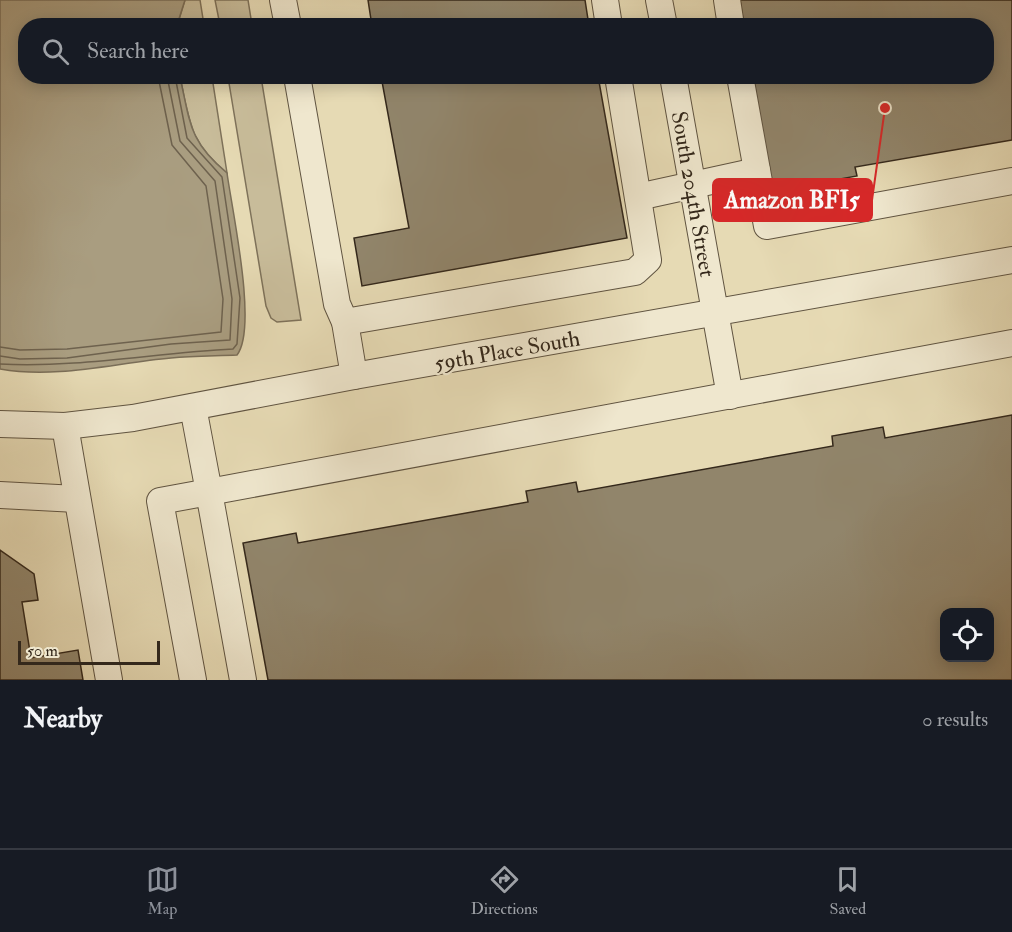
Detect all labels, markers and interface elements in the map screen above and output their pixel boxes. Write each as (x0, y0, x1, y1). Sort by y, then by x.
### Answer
search box (18, 18, 994, 84)
icon: search (39, 35, 72, 68)
text: Search here (87, 37, 189, 65)
street label: South 204th Street (665, 109, 721, 279)
callout: Amazon BFI5 (713, 179, 872, 221)
text: Amazon BFI5 (723, 185, 860, 216)
street label: 59th Place South (432, 324, 583, 378)
map controls (940, 608, 994, 662)
button: locate (940, 608, 994, 662)
scale bar (18, 638, 160, 666)
text: 50 m (27, 641, 58, 661)
text: Nearby (24, 703, 102, 735)
text: 0 results (922, 707, 988, 732)
tab: Map (146, 863, 179, 919)
tab: Directions (471, 863, 538, 919)
tab: Saved (830, 863, 866, 919)

